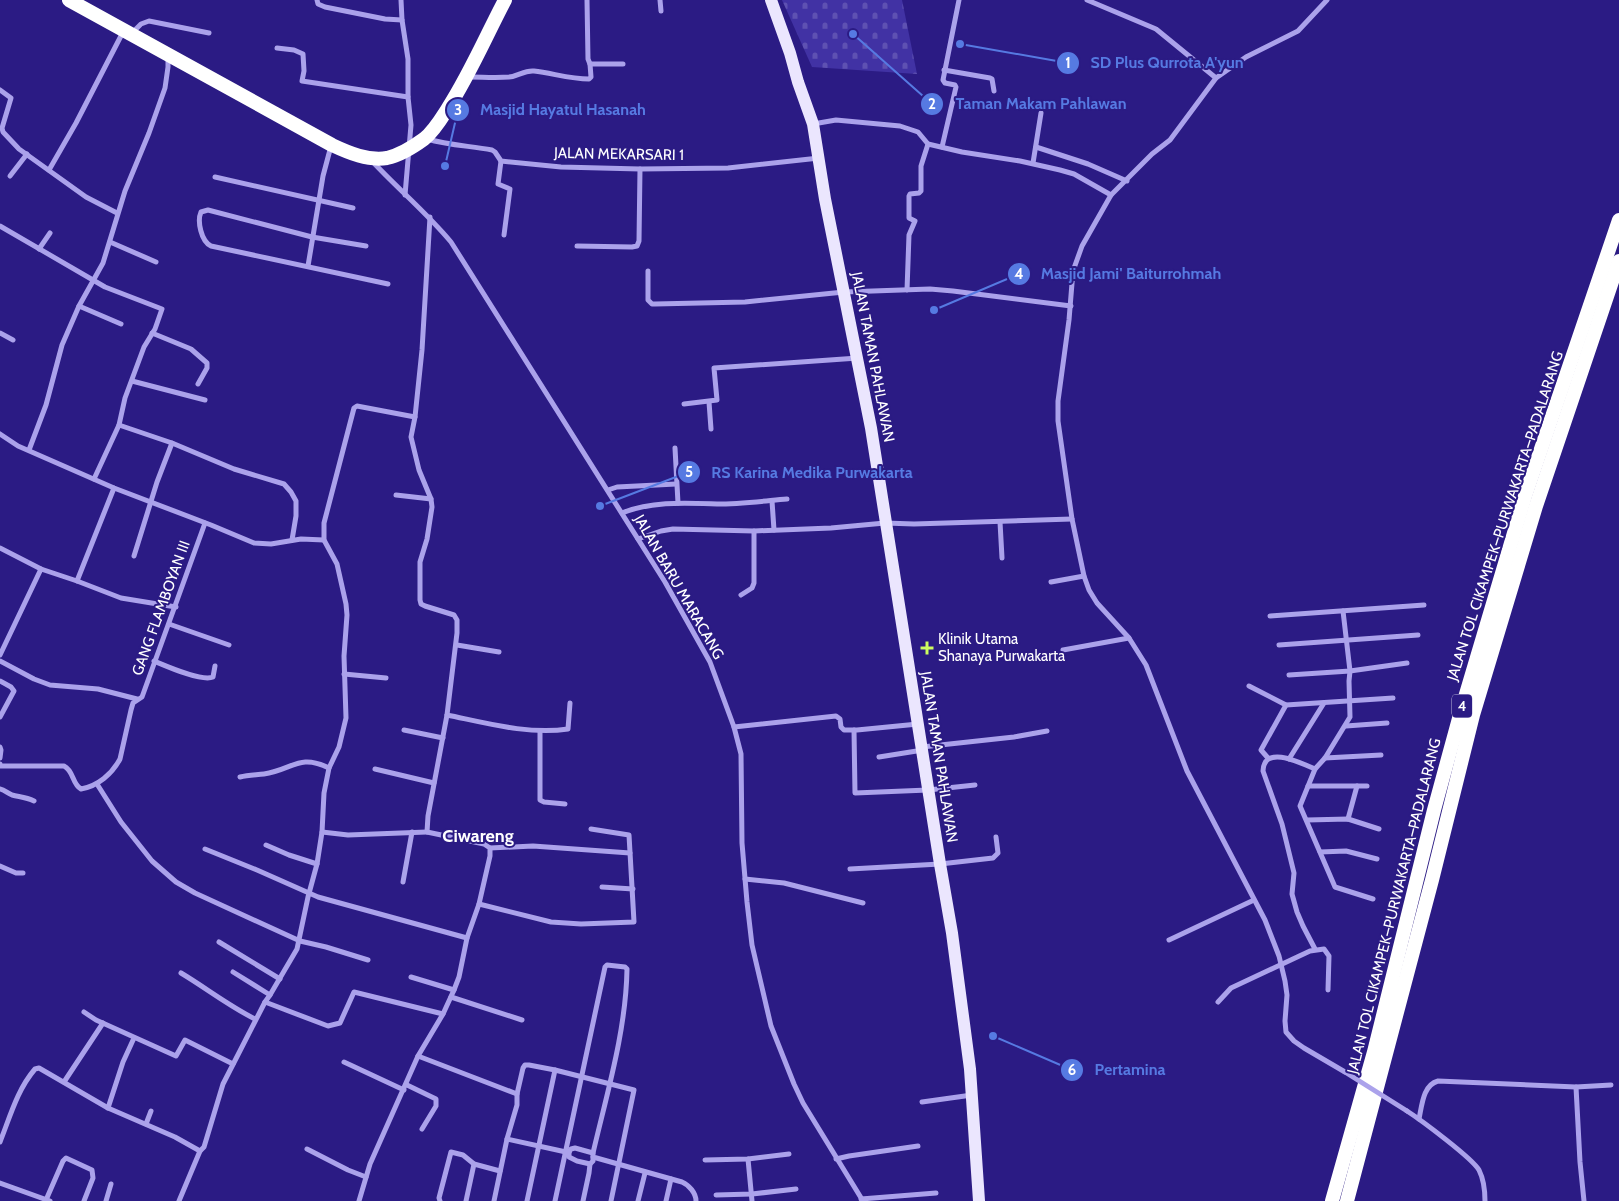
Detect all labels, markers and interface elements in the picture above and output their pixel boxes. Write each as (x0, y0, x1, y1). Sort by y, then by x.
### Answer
callout: SD Plus Qurrota A'yun (1056, 47, 1254, 78)
text: SD Plus Qurrota A'yun (1090, 53, 1244, 72)
text: 1 (1065, 54, 1071, 72)
callout: Taman Makam Pahlawan (920, 88, 1136, 119)
callout: Masjid Hayatul Hasanah (445, 94, 656, 125)
text: Taman Makam Pahlawan (955, 94, 1127, 113)
text: 2 (928, 95, 936, 113)
text: Masjid Hayatul Hasanah (480, 100, 646, 119)
text: 3 (454, 101, 462, 119)
street label: JALAN MEKARSARI 1 (553, 144, 684, 164)
callout: Masjid Jami' Baiturrohmah (1006, 258, 1232, 289)
text: Masjid Jami' Baiturrohmah (1041, 264, 1221, 283)
text: 4 (1014, 265, 1024, 283)
street label: JALAN TAMAN PAHLAWAN (847, 269, 898, 444)
street label: JALAN TOL CIKAMPEK–PURWAKARTA–PADALARANG (1443, 349, 1567, 684)
callout: RS Karina Medika Purwakarta (677, 456, 923, 487)
text: 5 (685, 463, 693, 481)
text: RS Karina Medika Purwakarta (711, 463, 913, 482)
street label: JALAN BARU MARACANG (630, 511, 728, 662)
street label: GANG FLAMBOYAN III (128, 538, 194, 678)
place label: Klinik Utama Shanaya Purwakarta (938, 630, 1066, 665)
marker: Klinik Utama Shanaya Purwakarta (920, 641, 934, 655)
street label: JALAN TAMAN PAHLAWAN (916, 669, 961, 844)
road number: 4 (1452, 694, 1472, 718)
street label: JALAN TOL CIKAMPEK–PURWAKARTA–PADALARANG (1343, 736, 1445, 1077)
district label: Ciwareng (442, 825, 514, 847)
callout: Pertamina (1059, 1054, 1175, 1085)
text: Pertamina (1095, 1060, 1165, 1079)
text: 6 (1068, 1061, 1076, 1079)

